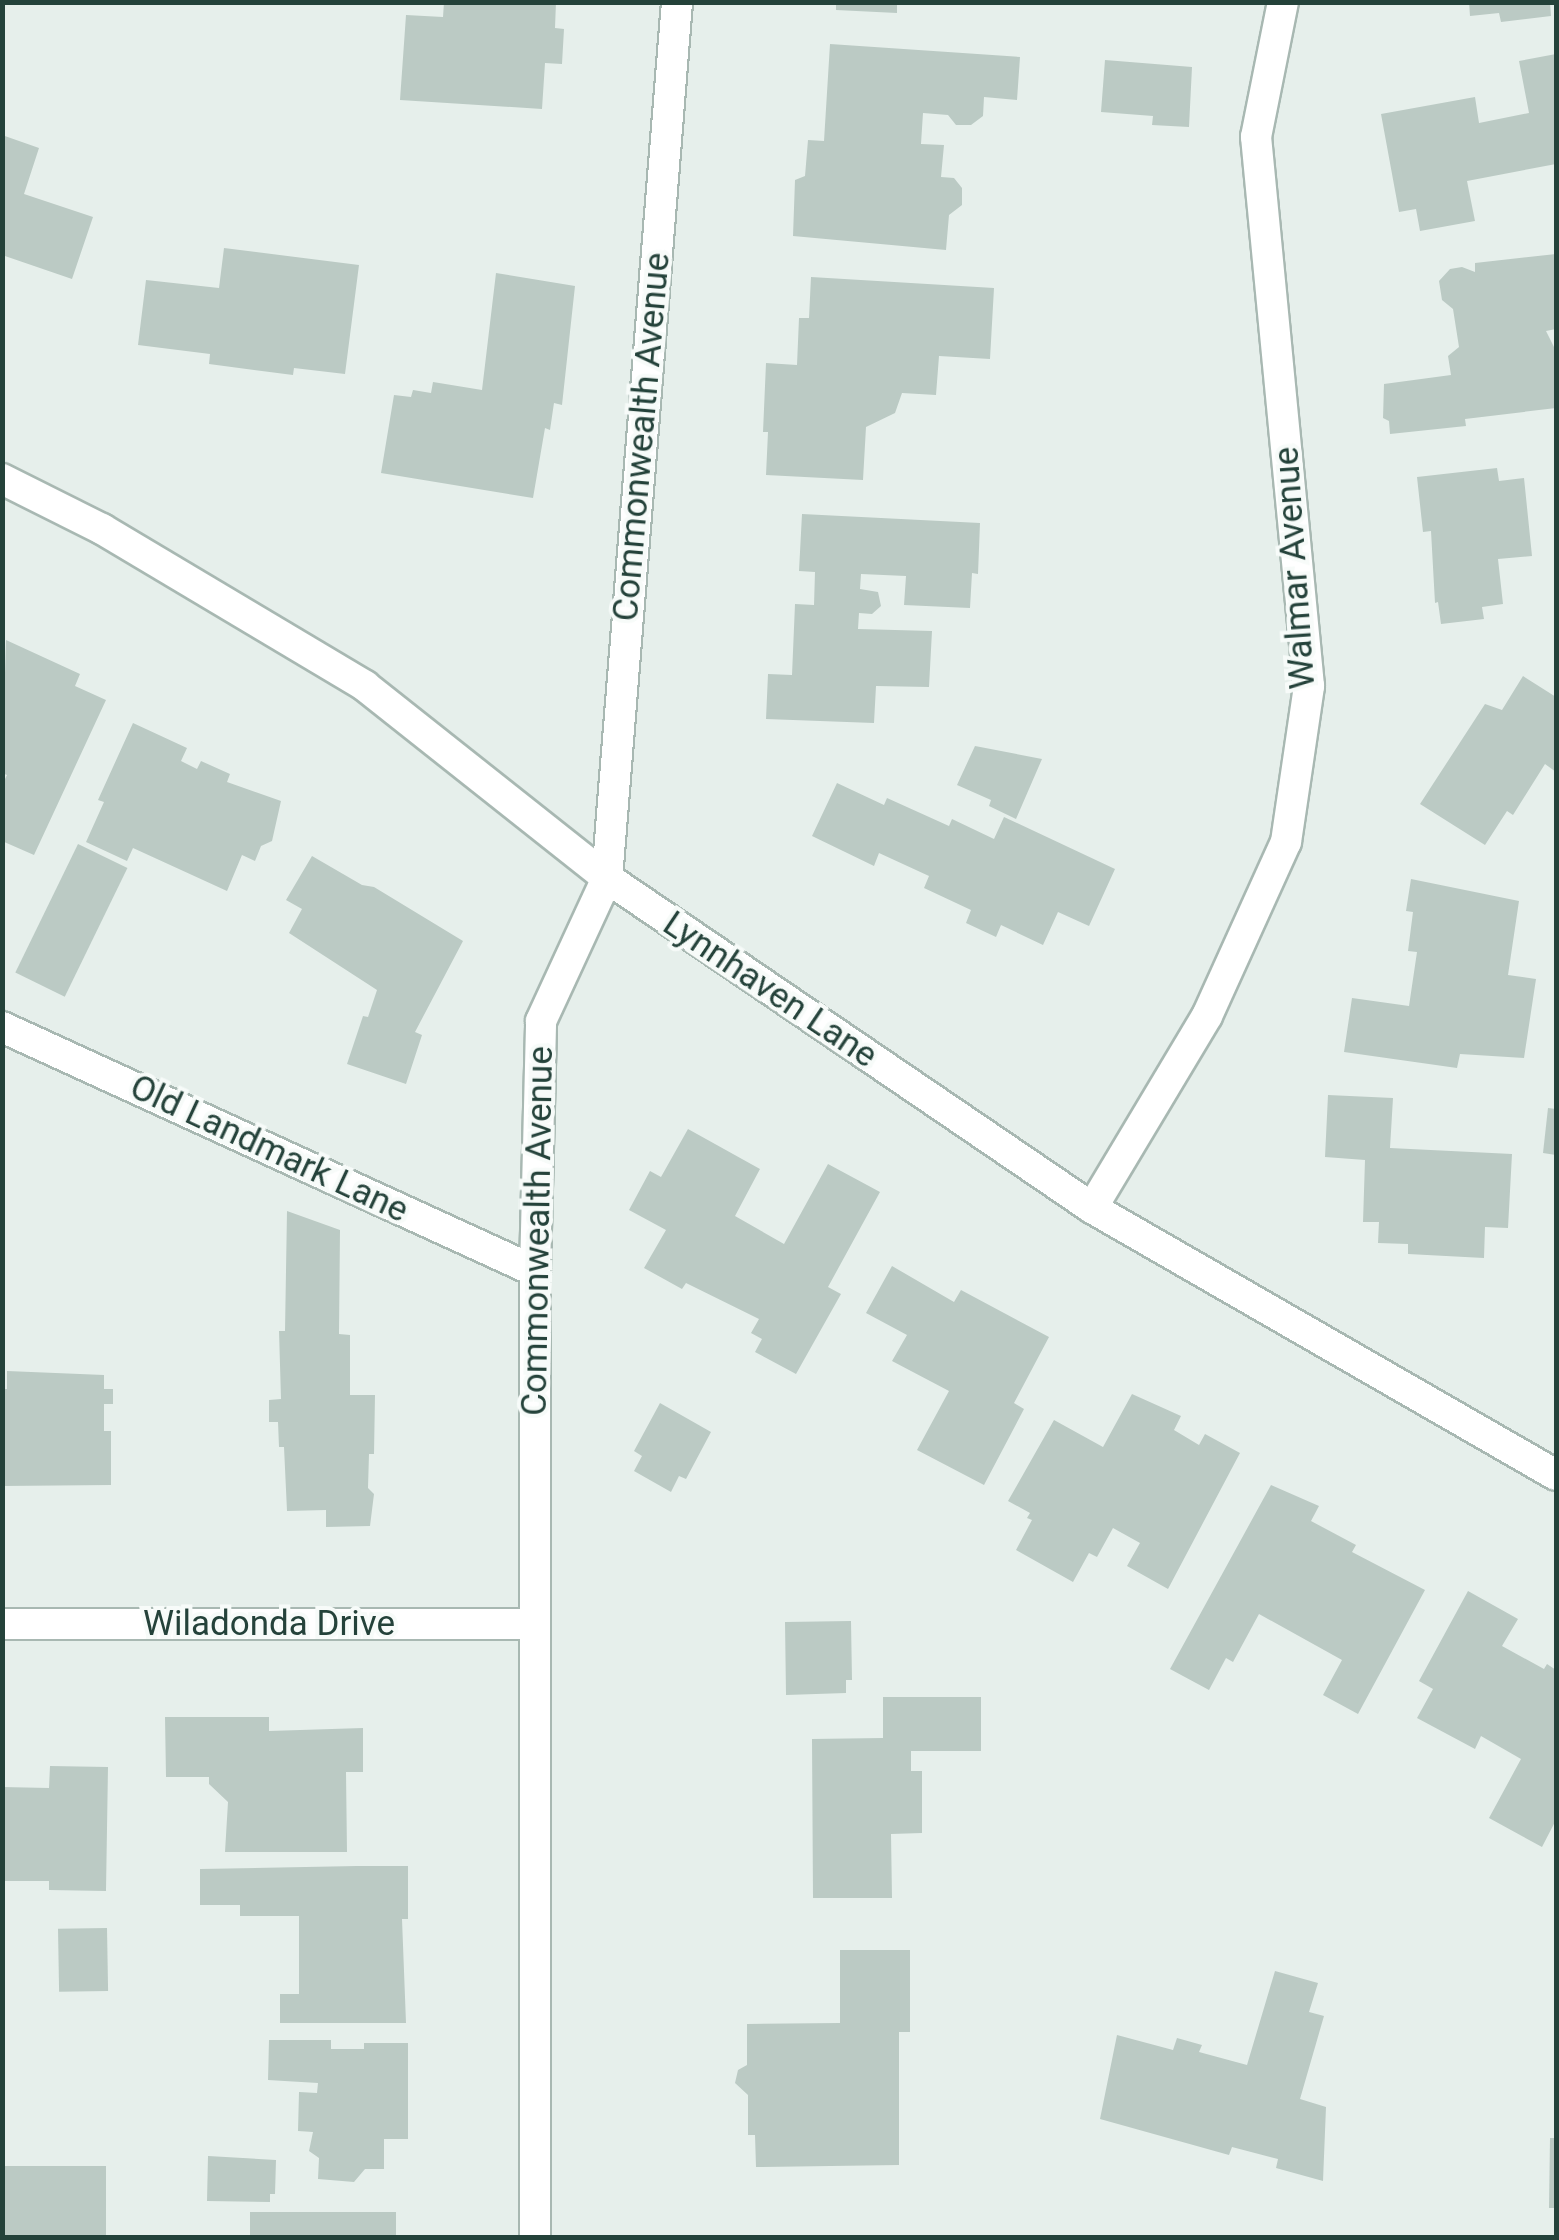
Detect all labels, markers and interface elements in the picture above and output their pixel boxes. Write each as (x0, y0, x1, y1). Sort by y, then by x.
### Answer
street label: Commonwealth Avenue (605, 251, 679, 623)
street label: Walmar Avenue (1266, 445, 1324, 691)
street label: Lynnhaven Lane (655, 903, 885, 1077)
street label: Commonwealth Avenue (514, 1046, 562, 1416)
street label: Old Landmark Lane (123, 1066, 415, 1232)
street label: Wiladonda Drive (143, 1603, 395, 1645)

